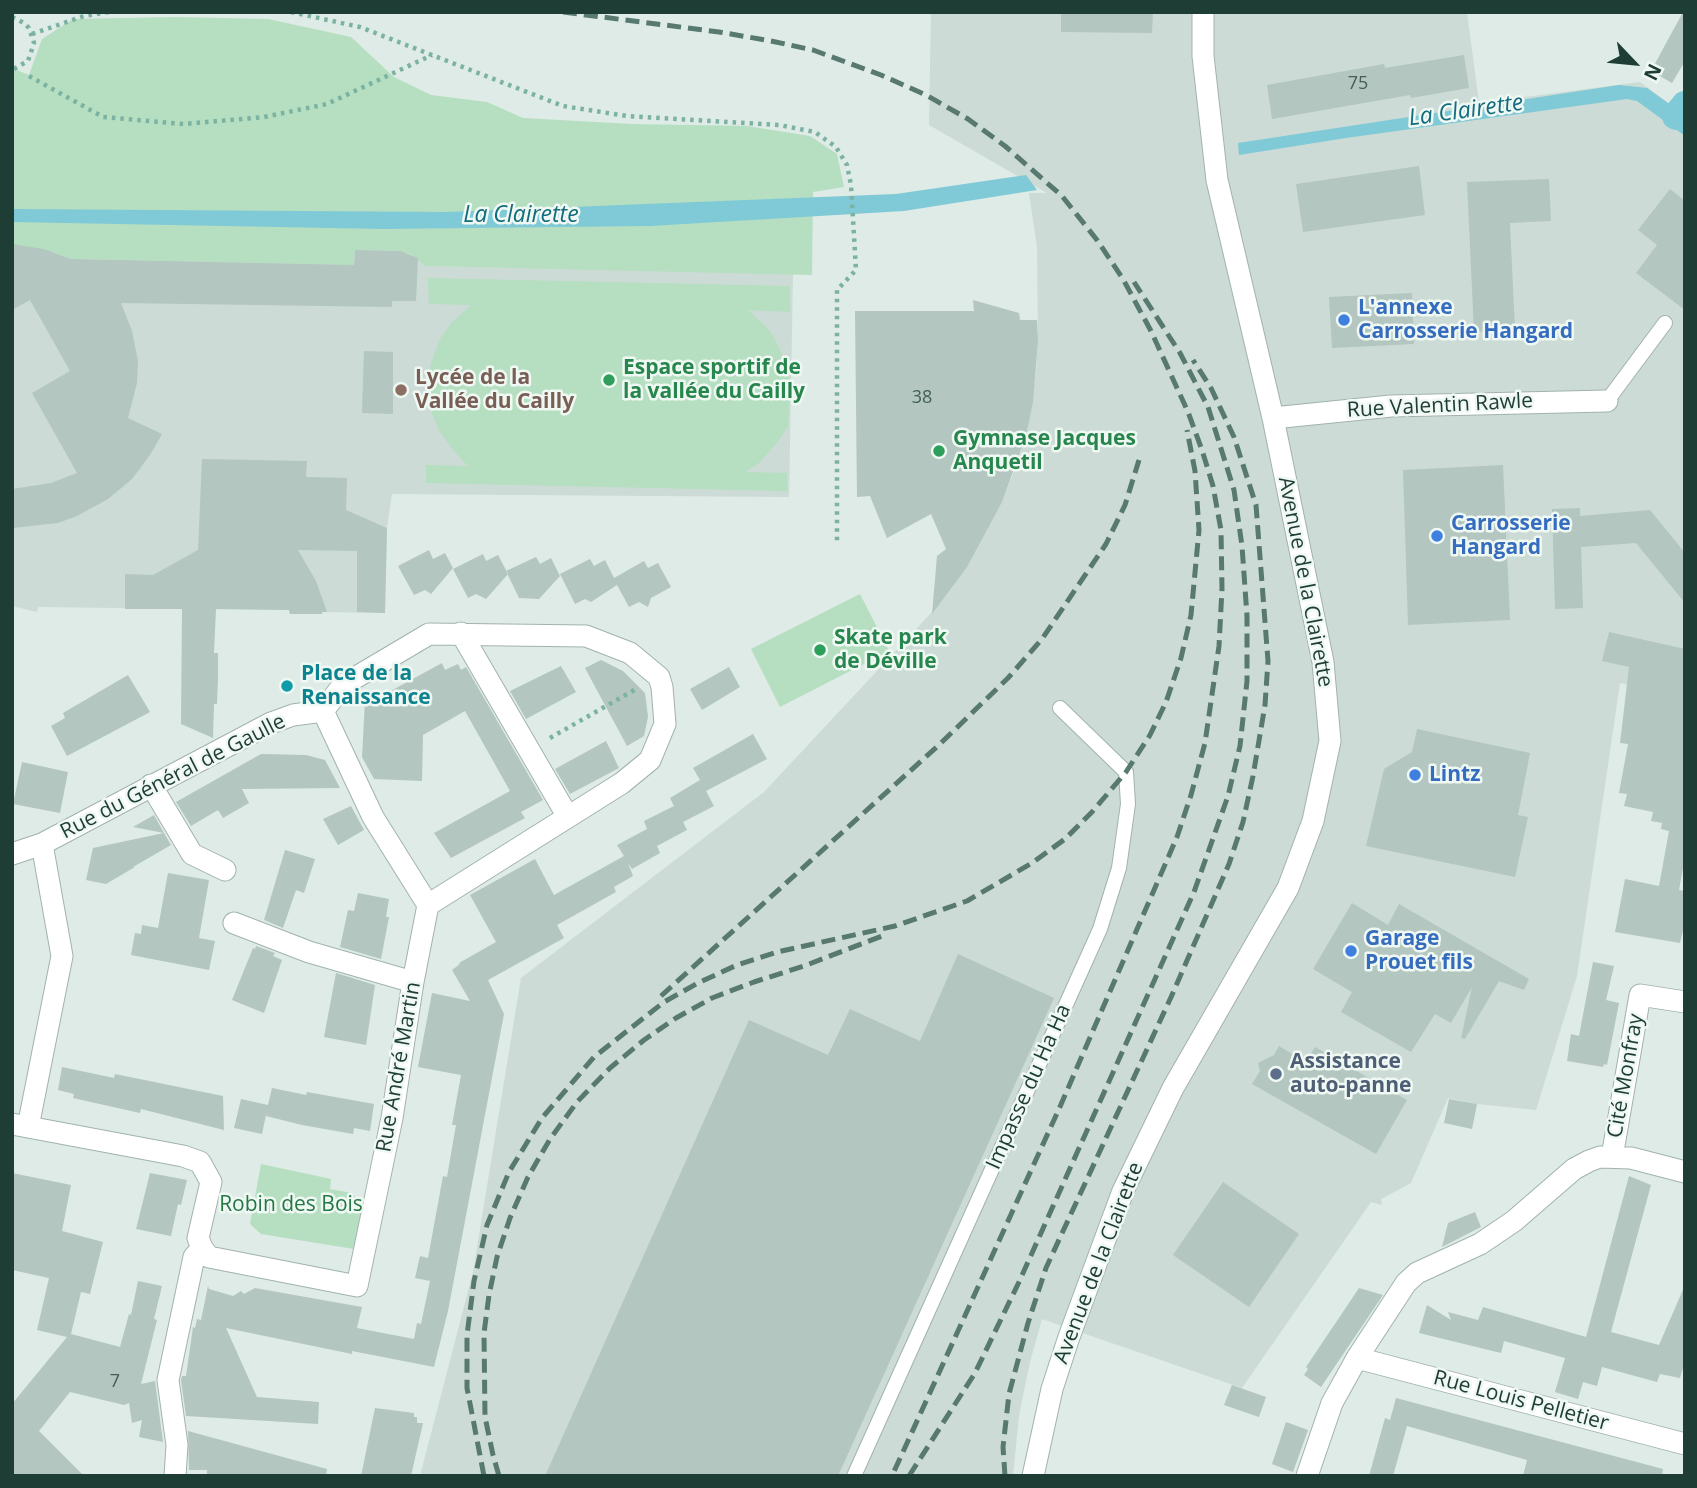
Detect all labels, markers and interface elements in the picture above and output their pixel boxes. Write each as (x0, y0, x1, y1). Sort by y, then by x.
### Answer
north arrow (1599, 28, 1669, 98)
text: N (1638, 60, 1668, 85)
house number: 75 (1348, 73, 1368, 95)
water label: La Clairette (1407, 89, 1525, 133)
water label: La Clairette (463, 201, 579, 229)
place label: L'annexe Carrosserie Hangard (1358, 295, 1573, 345)
marker: L'annexe Carrosserie Hangard (1336, 312, 1352, 328)
place label: Espace sportif de la vallée du Cailly (623, 355, 805, 405)
place label: Lycée de la Vallée du Cailly (415, 365, 574, 415)
marker: Espace sportif de la vallée du Cailly (601, 372, 617, 388)
marker: Lycée de la Vallée du Cailly (393, 382, 409, 398)
house number: 38 (912, 387, 932, 409)
street label: Rue Valentin Rawle (1346, 389, 1534, 423)
place label: Gymnase Jacques Anquetil (953, 426, 1136, 476)
marker: Gymnase Jacques Anquetil (931, 443, 947, 459)
street label: Avenue de la Clairette (1272, 475, 1338, 689)
place label: Carrosserie Hangard (1451, 511, 1571, 561)
marker: Carrosserie Hangard (1429, 528, 1445, 544)
place label: Skate park de Déville (834, 625, 947, 675)
marker: Skate park de Déville (812, 642, 828, 658)
place label: Place de la Renaissance (301, 661, 431, 711)
marker: Place de la Renaissance (279, 678, 295, 694)
street label: Rue du Général de Gaulle (56, 709, 290, 845)
place label: Lintz (1429, 762, 1480, 788)
marker: Lintz (1407, 767, 1423, 783)
place label: Garage Prouet fils (1365, 926, 1473, 976)
marker: Garage Prouet fils (1343, 943, 1359, 959)
street label: Rue André Martin (372, 980, 426, 1154)
street label: Impasse du Ha Ha (981, 1001, 1077, 1173)
street label: Cité Monfray (1603, 1012, 1649, 1140)
place label: Assistance auto-panne (1290, 1049, 1411, 1099)
marker: Assistance auto-panne (1268, 1066, 1284, 1082)
street label: Avenue de la Clairette (1049, 1159, 1149, 1367)
park label: Robin des Bois (219, 1192, 363, 1218)
street label: Rue Louis Pelletier (1431, 1365, 1611, 1437)
house number: 7 (110, 1371, 120, 1393)

